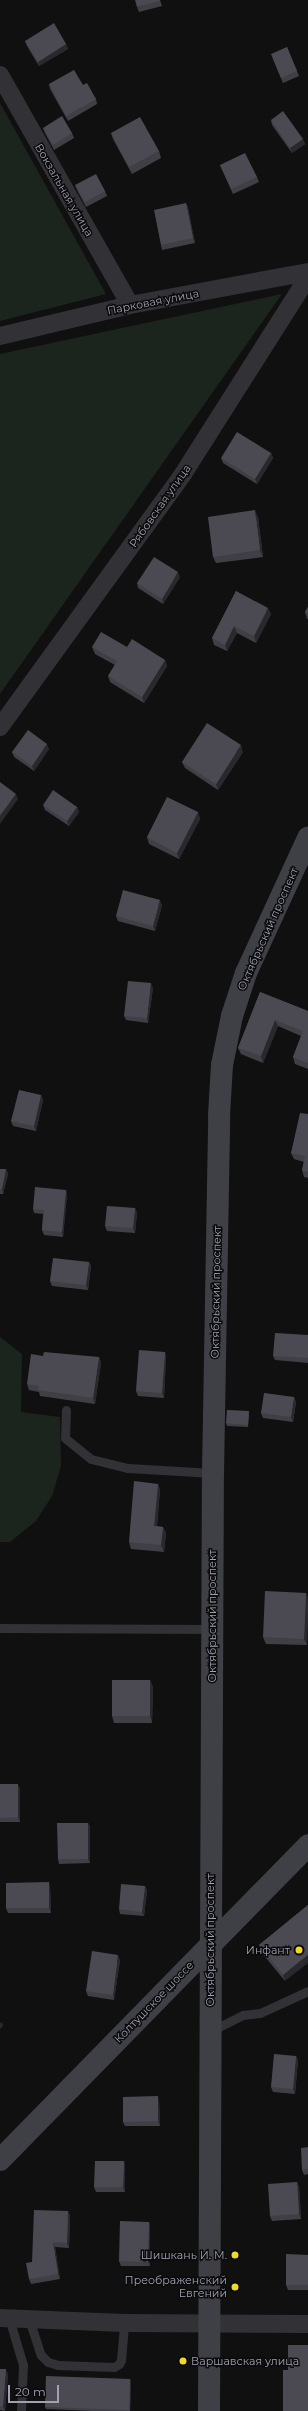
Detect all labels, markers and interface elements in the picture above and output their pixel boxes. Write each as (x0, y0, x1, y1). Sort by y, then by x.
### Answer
street label: Вокзальная улица (32, 141, 96, 239)
street label: Парковая улица (106, 287, 200, 317)
street label: Рябовская улица (127, 462, 193, 550)
street label: Октябрьский проспект (235, 866, 301, 992)
street label: Октябрьский проспект (208, 1225, 224, 1359)
street label: Октябрьский проспект (205, 1550, 219, 1682)
street label: Октябрьский проспект (203, 1874, 217, 2006)
place label: Инфант (246, 1943, 290, 1957)
marker: Инфант (293, 1944, 305, 1956)
street label: Колтушское шоссе (112, 1959, 196, 2045)
place label: Шишкань И. М. (141, 2248, 227, 2262)
marker: Шишкань И. М. (230, 2250, 240, 2260)
place label: Преображенский Евгений (125, 2274, 227, 2300)
marker: Преображенский Евгений (230, 2282, 240, 2292)
place label: Варшавская улица (191, 2354, 299, 2368)
marker: Варшавская улица (178, 2356, 188, 2366)
scale bar (10, 2377, 61, 2403)
text: 20 m (15, 2384, 46, 2399)

